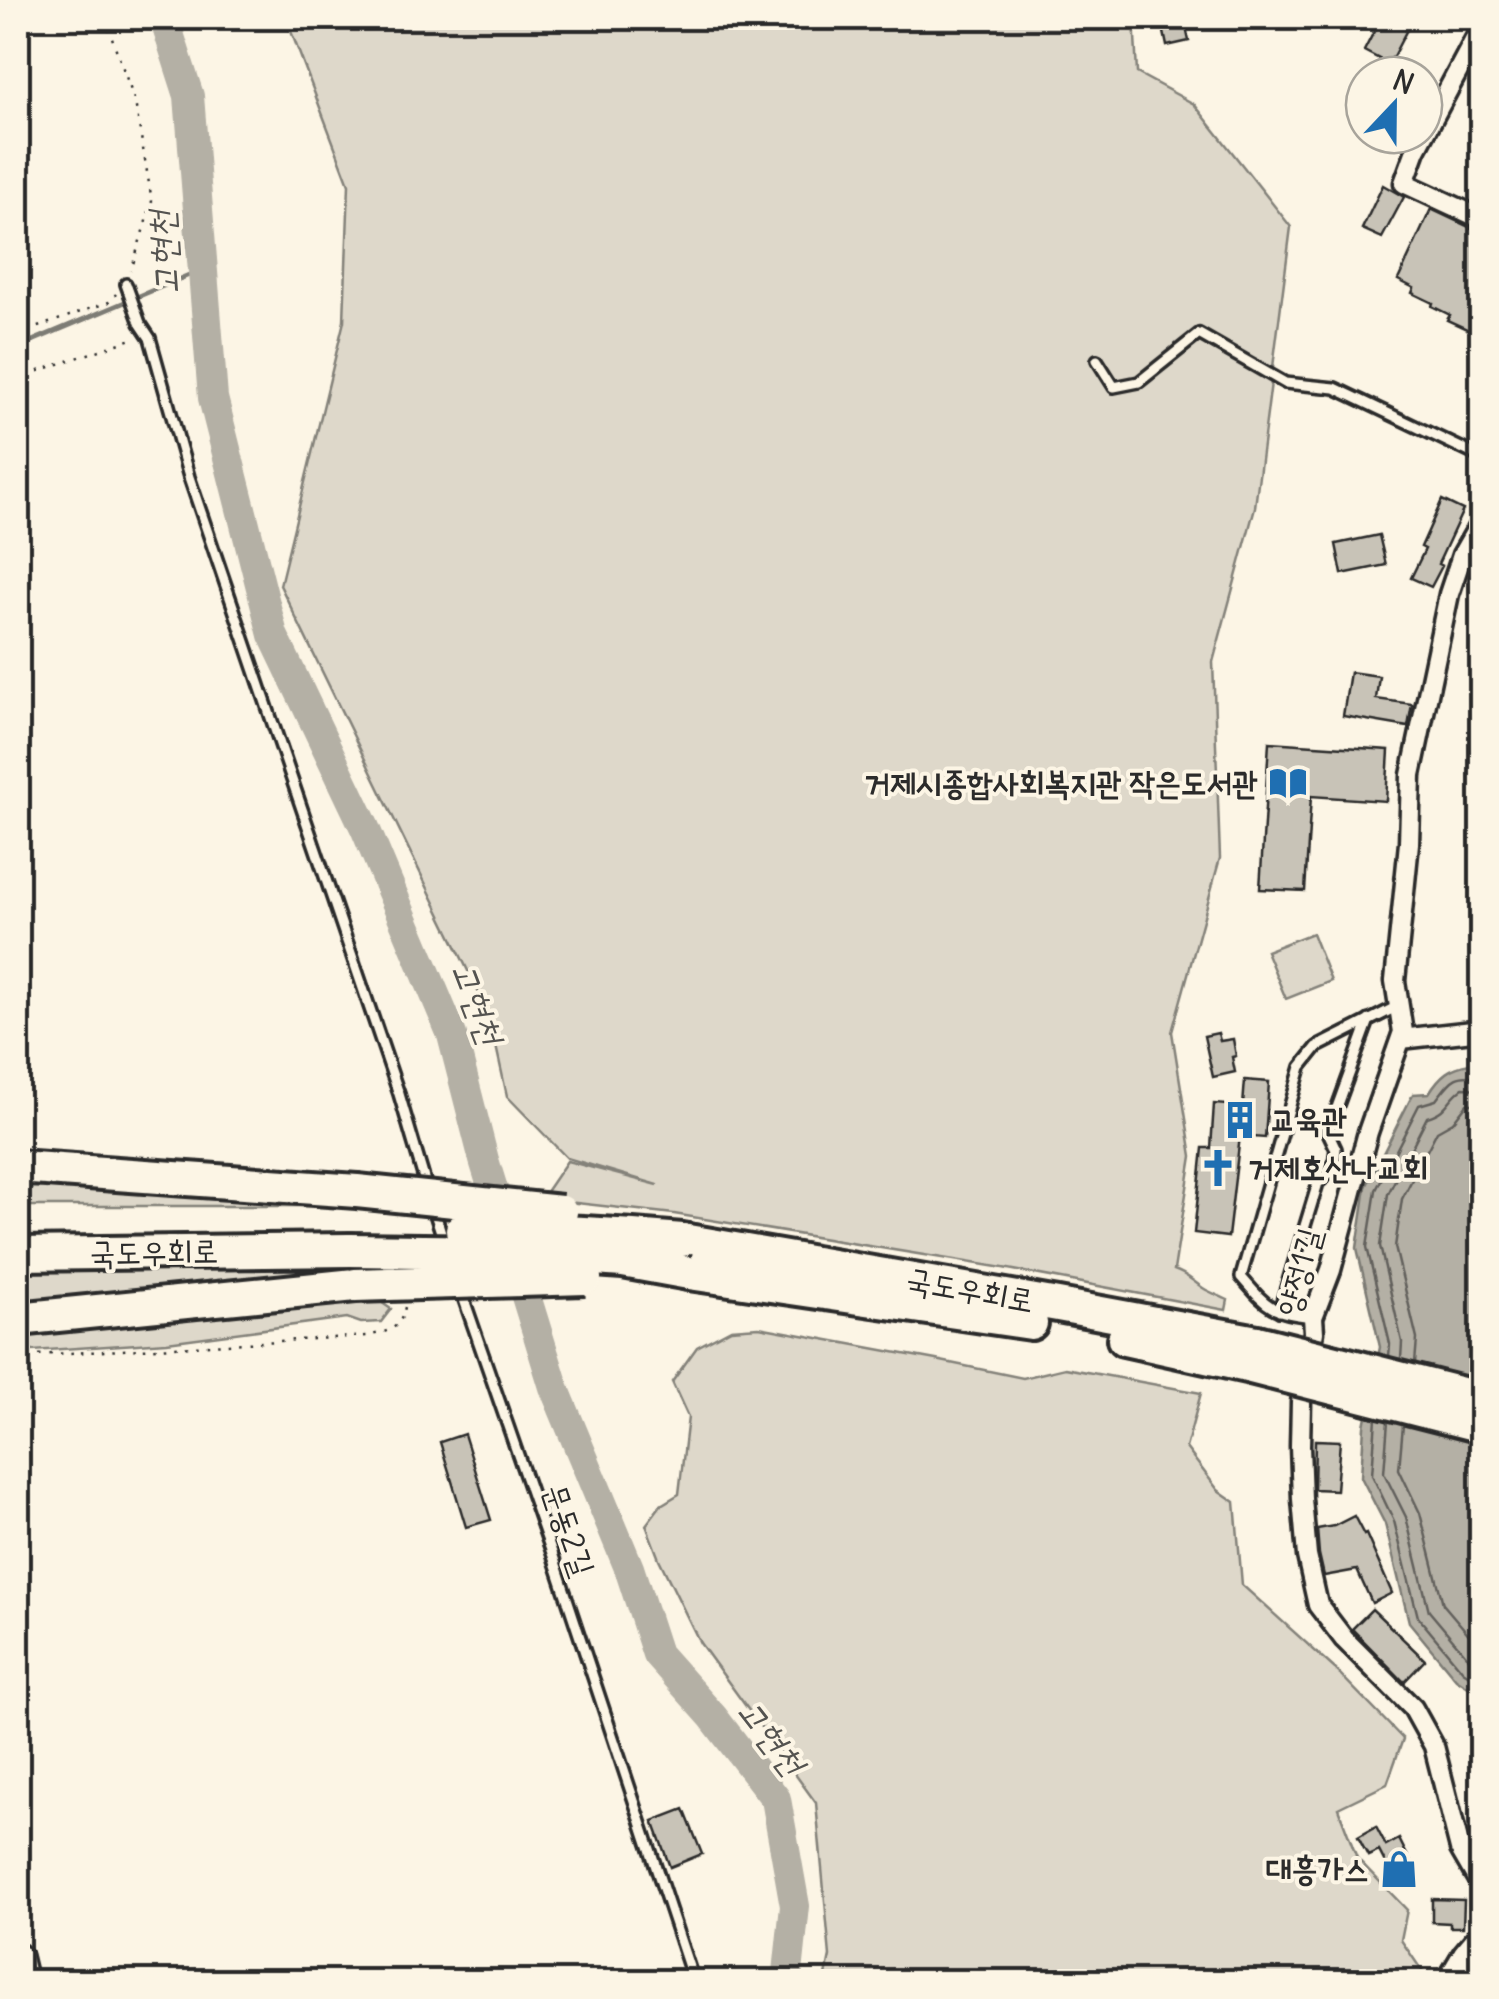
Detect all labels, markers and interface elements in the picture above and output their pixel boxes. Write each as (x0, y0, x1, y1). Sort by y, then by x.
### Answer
north arrow (1344, 55, 1444, 155)
text: N (1388, 62, 1419, 102)
water label: 고현천 (138, 206, 188, 297)
place label: 거제시종합사회복지관 작은도서관 (864, 762, 1258, 803)
library icon: 거제시종합사회복지관 작은도서관 (1267, 762, 1309, 804)
water label: 고현천 (442, 955, 515, 1054)
building icon: 교육관 (1219, 1099, 1261, 1141)
place label: 교육관 (1270, 1099, 1348, 1140)
church icon: 거제호산나교회 (1197, 1147, 1239, 1189)
place label: 거제호산나교회 (1248, 1147, 1428, 1188)
street label: 양정1길 (1267, 1223, 1330, 1321)
street label: 국도우회로 (89, 1230, 219, 1273)
street label: 국도우회로 (903, 1258, 1037, 1321)
street label: 문동2길 (535, 1478, 604, 1581)
water label: 고현천 (728, 1690, 817, 1786)
place label: 대흥가스 (1266, 1848, 1369, 1889)
shop icon: 대흥가스 (1378, 1848, 1420, 1890)

